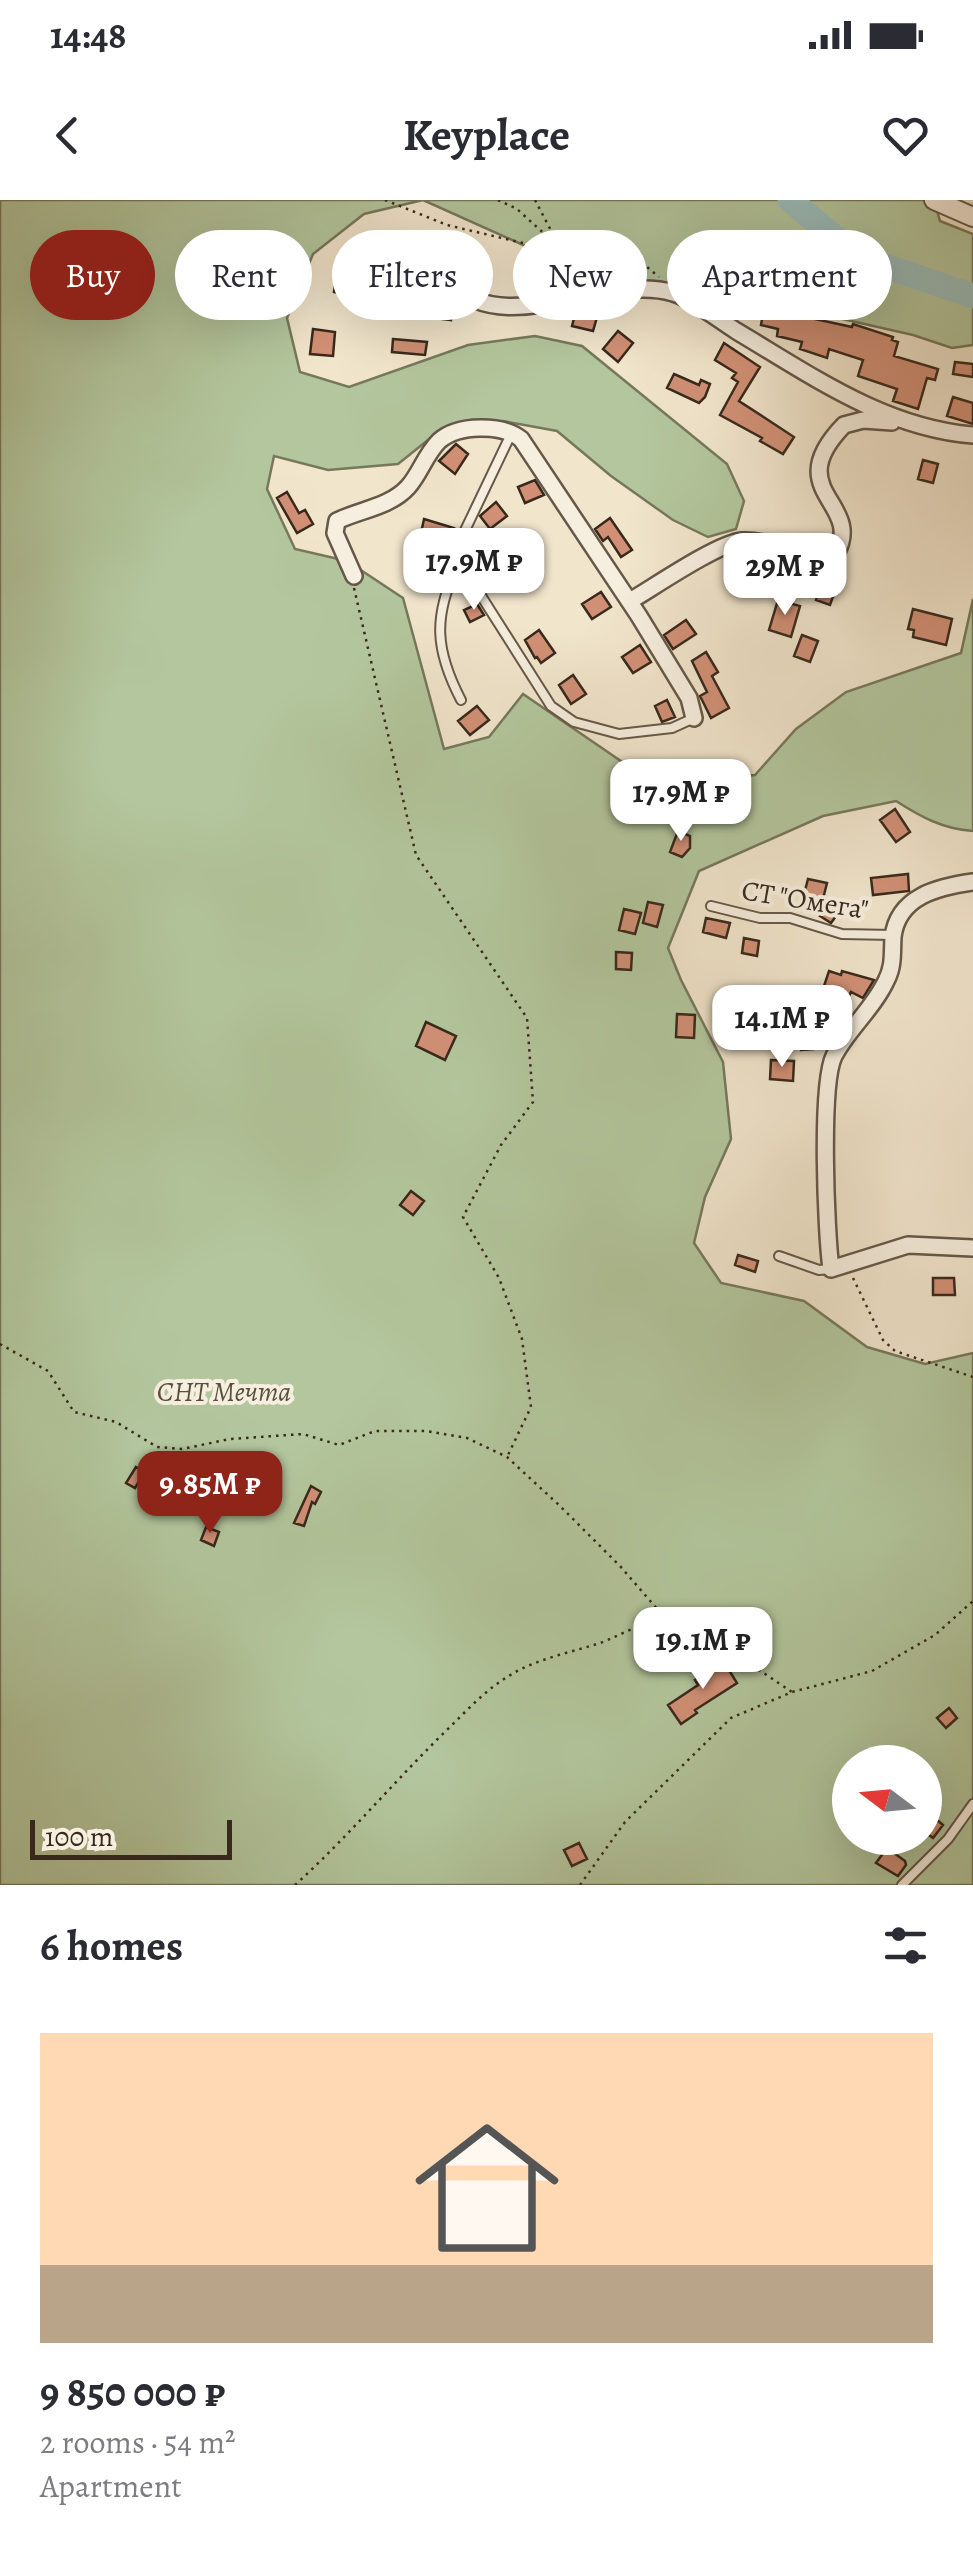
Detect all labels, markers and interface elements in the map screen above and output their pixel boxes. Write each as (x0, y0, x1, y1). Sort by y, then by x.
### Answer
text: 14:48 (50, 9, 127, 61)
text: Keyplace (403, 104, 570, 166)
icon: back (40, 108, 95, 163)
icon: heart (878, 108, 933, 163)
chip: Buy (30, 230, 155, 320)
chip: Rent (175, 230, 312, 320)
chip: Filters (332, 230, 493, 320)
chip: New (513, 230, 647, 320)
chip: Apartment (667, 230, 892, 320)
pin: 17.9M ₽ (382, 528, 566, 613)
pin: 29M ₽ (715, 533, 855, 618)
text: 17.9M ₽ (425, 538, 523, 582)
text: 29M ₽ (745, 543, 825, 587)
pin: 17.9M ₽ (589, 759, 773, 844)
text: 17.9M ₽ (632, 769, 730, 813)
street label: СТ "Омега" (739, 871, 871, 929)
pin: 14.1M ₽ (690, 985, 874, 1070)
text: 14.1M ₽ (734, 995, 830, 1039)
park label: СНТ Мечта (157, 1373, 291, 1411)
pin: 9.85M ₽ (118, 1451, 302, 1536)
text: 9.85M ₽ (159, 1461, 261, 1505)
pin: 19.1M ₽ (611, 1607, 795, 1692)
text: 19.1M ₽ (655, 1617, 751, 1661)
north arrow (832, 1745, 942, 1855)
map controls (832, 1745, 942, 1855)
scale bar (30, 1815, 232, 1860)
text: 100 m (45, 1818, 113, 1856)
text: 6 homes (40, 1917, 183, 1974)
icon: filters (878, 1918, 933, 1973)
icon: home (397, 2098, 577, 2278)
text: 9 850 000 ₽ (40, 2363, 225, 2420)
text: 2 rooms · 54 m² (40, 2420, 236, 2464)
text: Apartment (40, 2464, 182, 2508)

